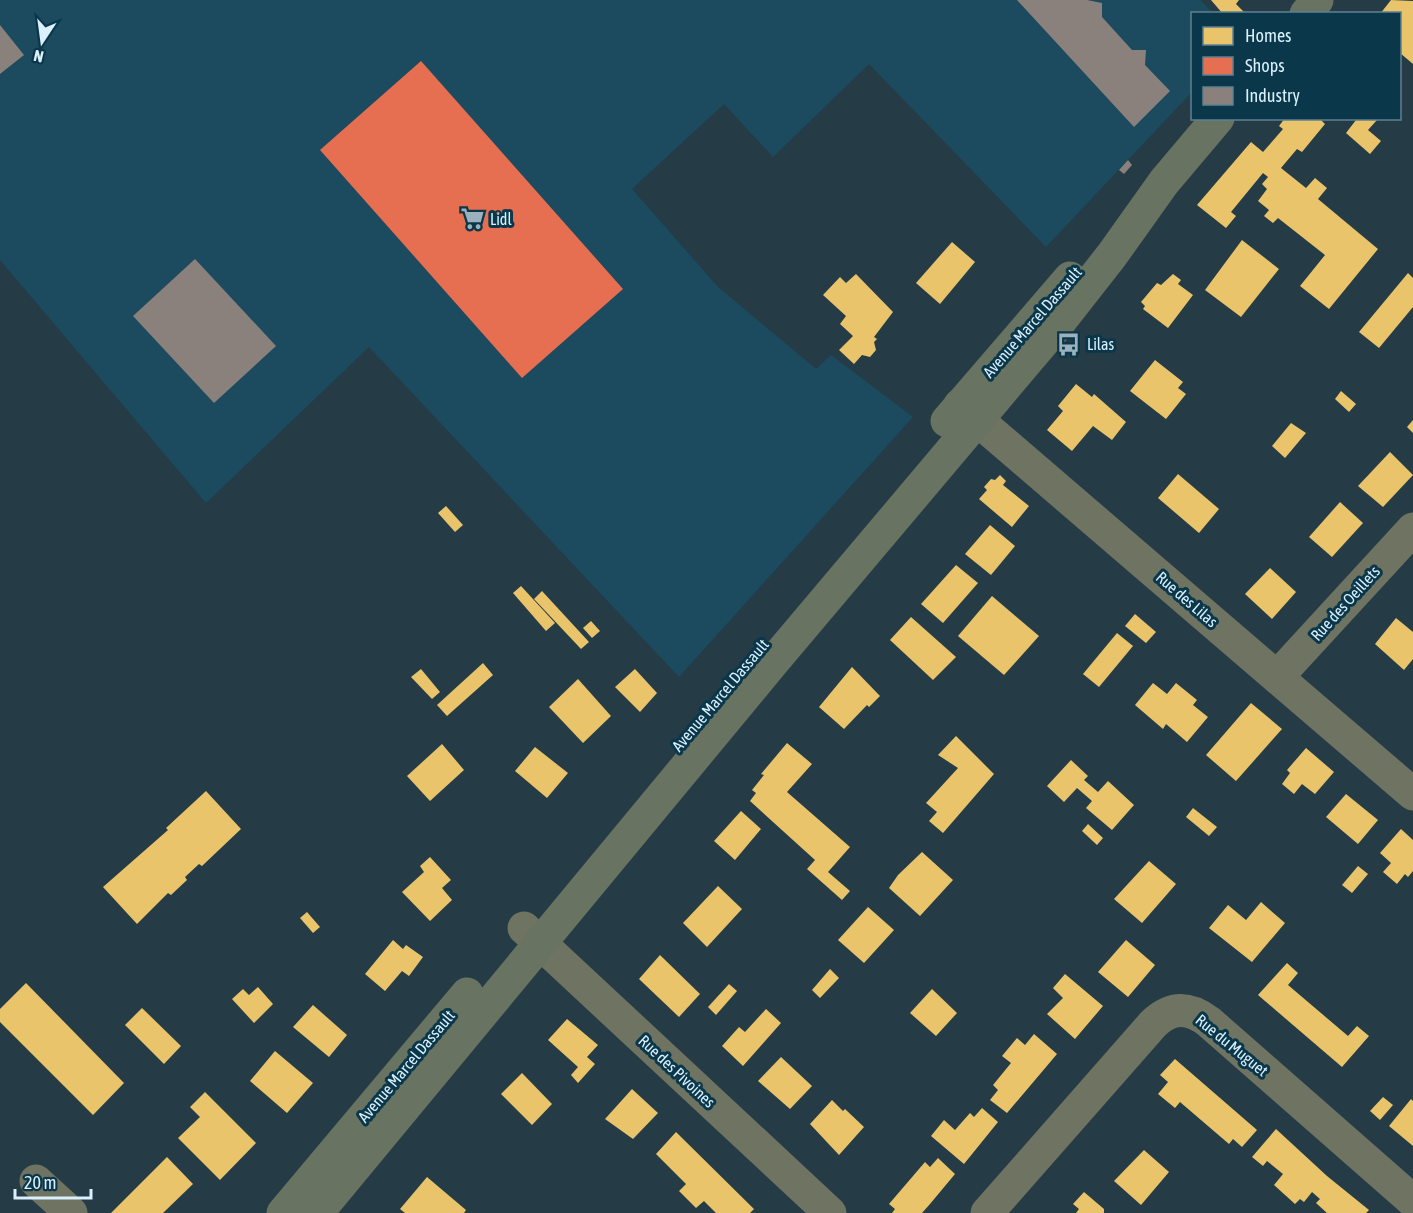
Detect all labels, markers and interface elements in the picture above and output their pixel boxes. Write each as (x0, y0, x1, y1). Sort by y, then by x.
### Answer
north arrow (12, 12, 72, 72)
legend (1191, 12, 1401, 120)
text: Homes (1245, 25, 1291, 46)
text: N (32, 47, 45, 66)
text: Shops (1245, 55, 1285, 76)
text: Industry (1245, 85, 1300, 106)
supermarket icon: Lidl (459, 206, 485, 232)
place label: Lidl (490, 210, 512, 228)
street label: Avenue Marcel Dassault (979, 263, 1085, 381)
bus stop icon: Lilas (1056, 331, 1082, 357)
place label: Lilas (1087, 335, 1115, 353)
street label: Rue des Oeillets (1307, 562, 1383, 644)
street label: Rue des Lilas (1153, 568, 1221, 631)
street label: Avenue Marcel Dassault (668, 635, 772, 755)
street label: Avenue Marcel Dassault (354, 1006, 458, 1126)
street label: Rue du Muguet (1192, 1010, 1272, 1081)
street label: Rue des Pivoines (635, 1031, 719, 1111)
scale bar (15, 1162, 92, 1200)
text: 20 m (24, 1172, 56, 1193)

